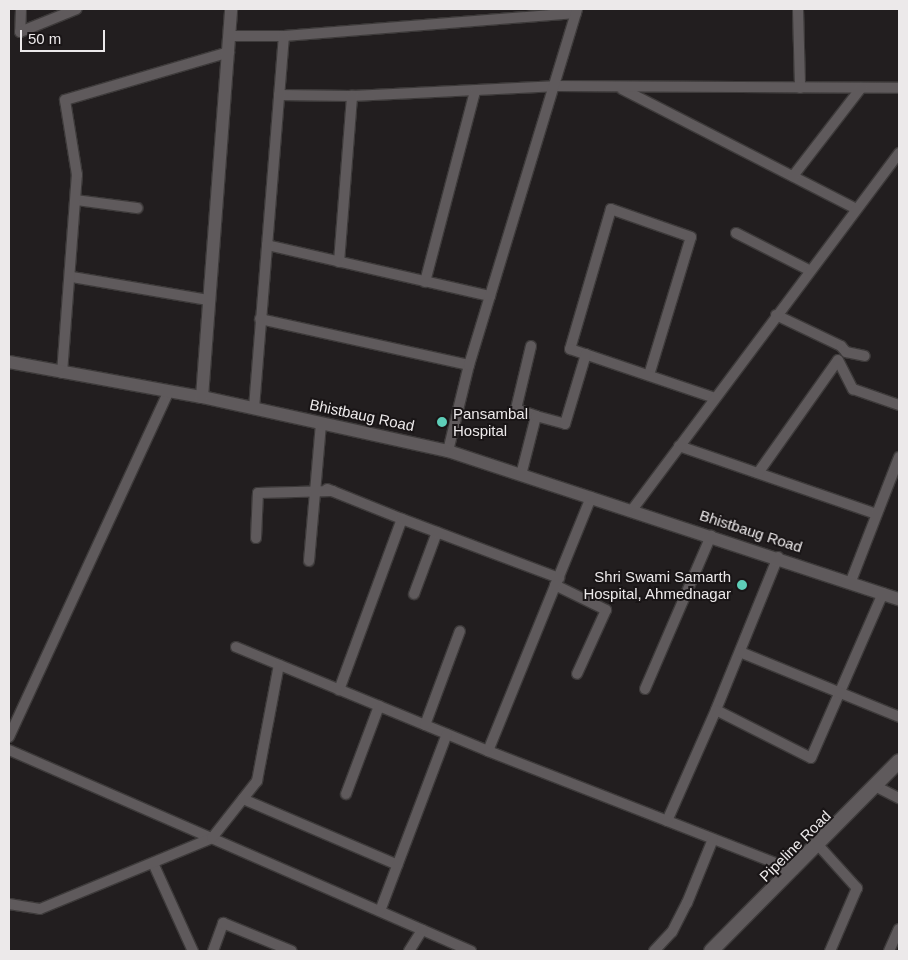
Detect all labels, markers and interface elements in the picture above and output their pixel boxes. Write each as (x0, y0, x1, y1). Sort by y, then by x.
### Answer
scale bar (22, 20, 108, 52)
text: 50 m (28, 30, 61, 47)
street label: Bhistbaug Road (308, 395, 416, 435)
place label: Pansambal Hospital (453, 404, 528, 439)
marker: Pansambal Hospital (435, 415, 449, 429)
street label: Bhistbaug Road (697, 506, 805, 556)
place label: Shri Swami Samarth Hospital, Ahmednagar (583, 567, 731, 602)
marker: Shri Swami Samarth Hospital, Ahmednagar (735, 578, 749, 592)
street label: Pipeline Road (756, 807, 834, 885)

